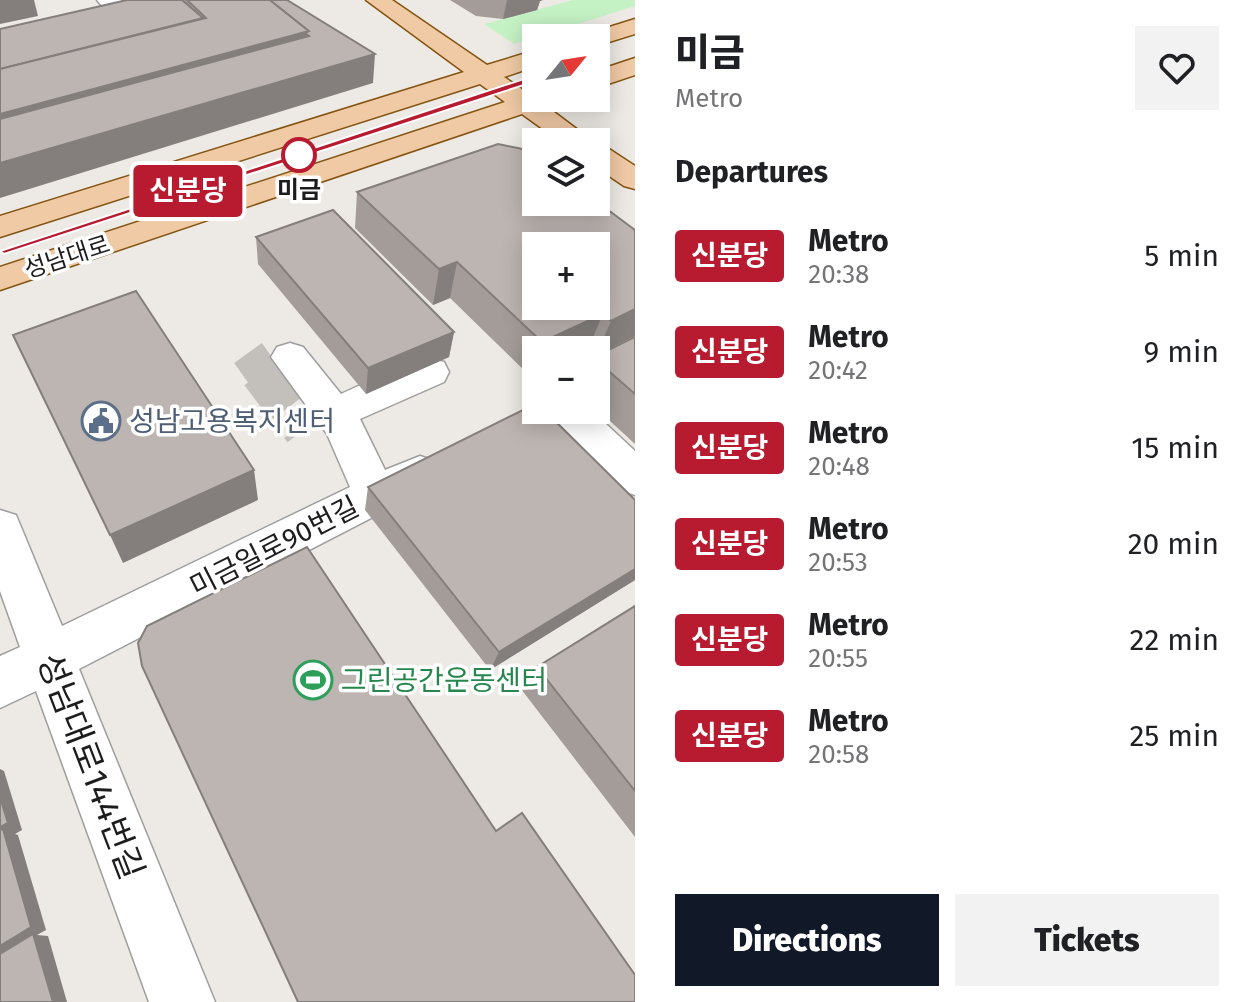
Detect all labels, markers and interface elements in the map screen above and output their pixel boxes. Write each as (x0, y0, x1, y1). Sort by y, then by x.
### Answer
north arrow (522, 24, 610, 112)
map controls (522, 24, 610, 424)
button: heart (1135, 26, 1219, 110)
text: 미금 (675, 30, 745, 76)
text: Metro (675, 83, 743, 114)
button: layers (522, 128, 610, 216)
marker: 미금 (282, 138, 316, 172)
text: Departures (675, 154, 828, 190)
line badge: 신분당 (142, 165, 234, 217)
text: 신분당 (149, 174, 227, 207)
place label: 미금 (277, 176, 321, 204)
text: Metro (808, 223, 889, 259)
street label: 성남대로 (21, 230, 113, 284)
button: + (522, 232, 610, 320)
text: 5 min (1144, 238, 1219, 274)
text: 신분당 (691, 239, 768, 272)
text: 20:38 (808, 259, 869, 290)
text: Metro (808, 319, 889, 355)
text: 9 min (1144, 334, 1219, 370)
text: 신분당 (691, 335, 768, 368)
button: − (522, 336, 610, 424)
text: 20:42 (808, 355, 868, 386)
public building icon: 성남고용복지센터 (80, 400, 122, 442)
place label: 성남고용복지센터 (129, 405, 335, 438)
text: Metro (808, 415, 889, 451)
text: 15 min (1131, 430, 1219, 466)
text: 신분당 (691, 431, 768, 464)
text: 20:48 (808, 451, 870, 482)
street label: 미금일로90번길 (184, 490, 364, 603)
text: Metro (808, 511, 889, 547)
text: 20 min (1128, 526, 1219, 562)
text: 신분당 (691, 527, 768, 560)
text: 20:53 (808, 547, 868, 578)
text: Metro (808, 607, 889, 643)
text: 22 min (1130, 622, 1219, 658)
text: 신분당 (691, 623, 768, 656)
text: 20:55 (808, 643, 868, 674)
street label: 성남대로144번길 (29, 647, 152, 885)
sports icon: 그린공간운동센터 (292, 659, 334, 701)
place label: 그린공간운동센터 (341, 664, 547, 697)
text: Metro (808, 703, 889, 739)
text: 25 min (1129, 718, 1219, 754)
text: 신분당 (691, 719, 768, 752)
text: 20:58 (808, 739, 869, 770)
button: Directions (675, 894, 939, 986)
button: Tickets (955, 894, 1219, 986)

